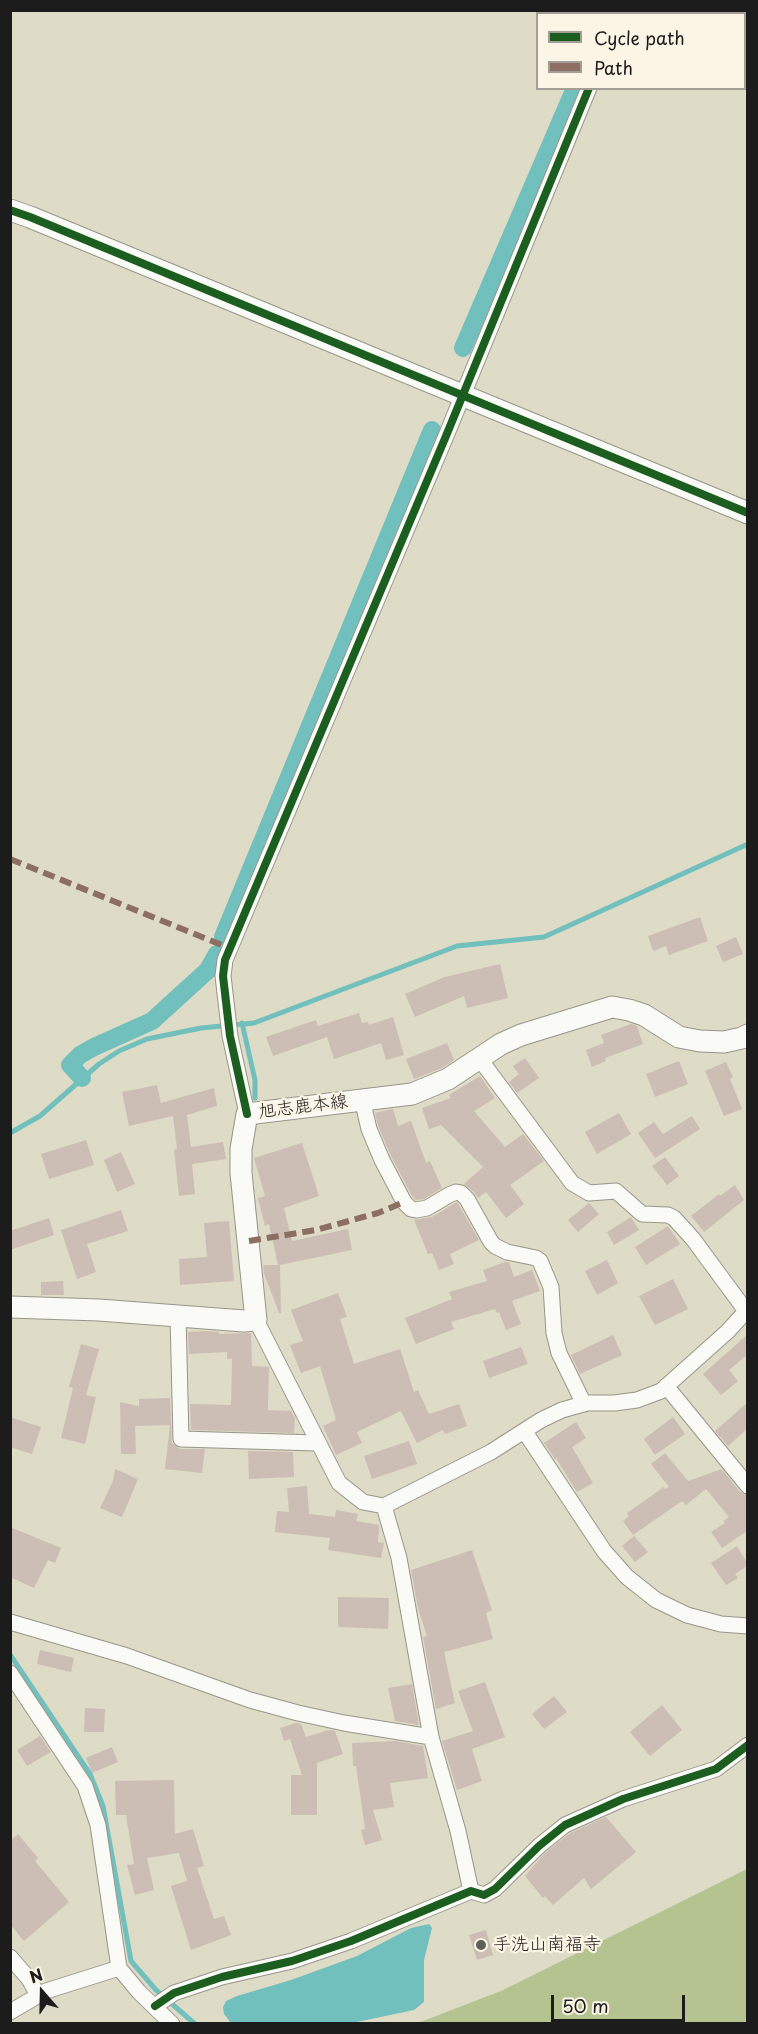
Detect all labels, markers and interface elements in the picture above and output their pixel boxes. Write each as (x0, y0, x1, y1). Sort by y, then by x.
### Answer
legend (536, 12, 746, 90)
text: Cycle path (594, 24, 685, 51)
text: Path (594, 54, 633, 81)
street label: 旭志鹿本線 (257, 1091, 349, 1123)
place label: 手洗山南福寺 (493, 1934, 601, 1956)
marker: 手洗山南福寺 (474, 1938, 488, 1952)
north arrow (12, 1962, 72, 2022)
text: N (26, 1962, 46, 1989)
scale bar (554, 1983, 688, 2021)
text: 50 m (562, 1992, 609, 2019)

